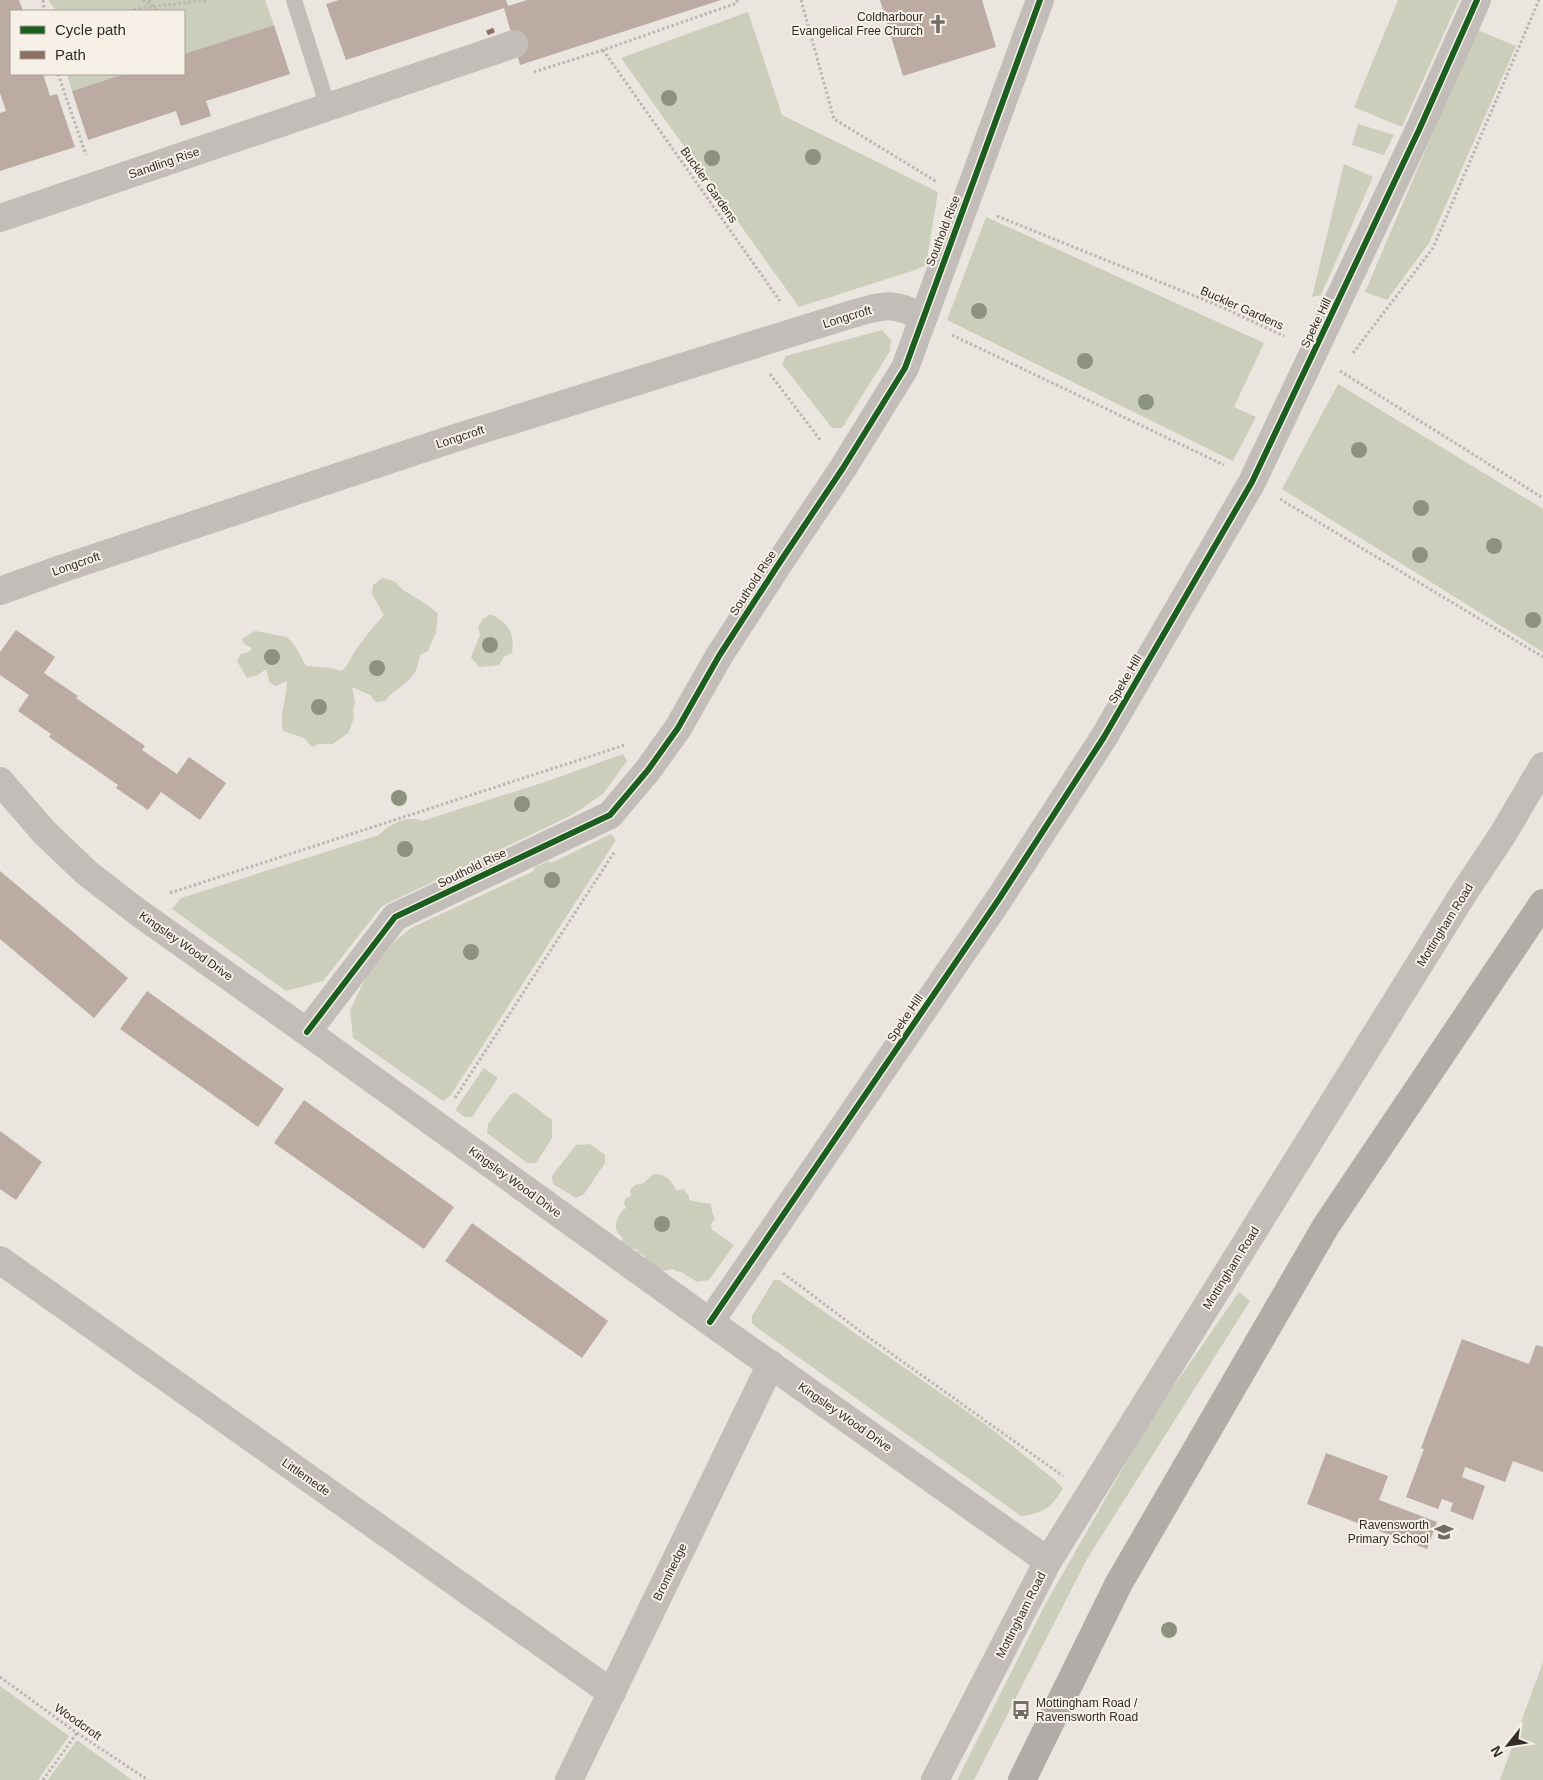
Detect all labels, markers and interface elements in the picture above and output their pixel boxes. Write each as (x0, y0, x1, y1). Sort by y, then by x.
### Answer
legend (10, 10, 185, 75)
place label: Coldharbour Evangelical Free Church (792, 10, 923, 38)
church icon: Coldharbour Evangelical Free Church (927, 13, 949, 35)
text: Cycle path (55, 21, 126, 38)
text: Path (55, 46, 86, 63)
street label: Sandling Rise (127, 144, 202, 182)
street label: Buckler Gardens (678, 144, 740, 226)
street label: Southold Rise (923, 193, 963, 268)
street label: Buckler Gardens (1198, 283, 1286, 333)
street label: Speke Hill (1298, 296, 1334, 350)
street label: Longcroft (821, 303, 874, 331)
street label: Longcroft (434, 422, 487, 451)
street label: Southold Rise (727, 548, 779, 618)
street label: Longcroft (50, 549, 103, 579)
street label: Speke Hill (1105, 652, 1145, 706)
street label: Southold Rise (435, 845, 509, 891)
street label: Mottingham Road (1414, 881, 1476, 969)
street label: Kingsley Wood Drive (136, 908, 236, 984)
street label: Speke Hill (884, 992, 926, 1044)
street label: Kingsley Wood Drive (466, 1144, 564, 1221)
street label: Mottingham Road (1200, 1224, 1262, 1312)
street label: Kingsley Wood Drive (795, 1379, 895, 1455)
street label: Littlemede (279, 1455, 333, 1499)
place label: Ravensworth Primary School (1348, 1518, 1429, 1546)
school or university icon: Ravensworth Primary School (1433, 1521, 1455, 1543)
street label: Bromhedge (650, 1541, 690, 1603)
street label: Mottingham Road (993, 1570, 1049, 1660)
place label: Mottingham Road / Ravensworth Road (1036, 1696, 1138, 1724)
bus stop icon: Mottingham Road / Ravensworth Road (1010, 1699, 1032, 1721)
street label: Woodcroft (52, 1701, 105, 1744)
north arrow (1483, 1720, 1533, 1770)
text: N (1487, 1743, 1506, 1760)

